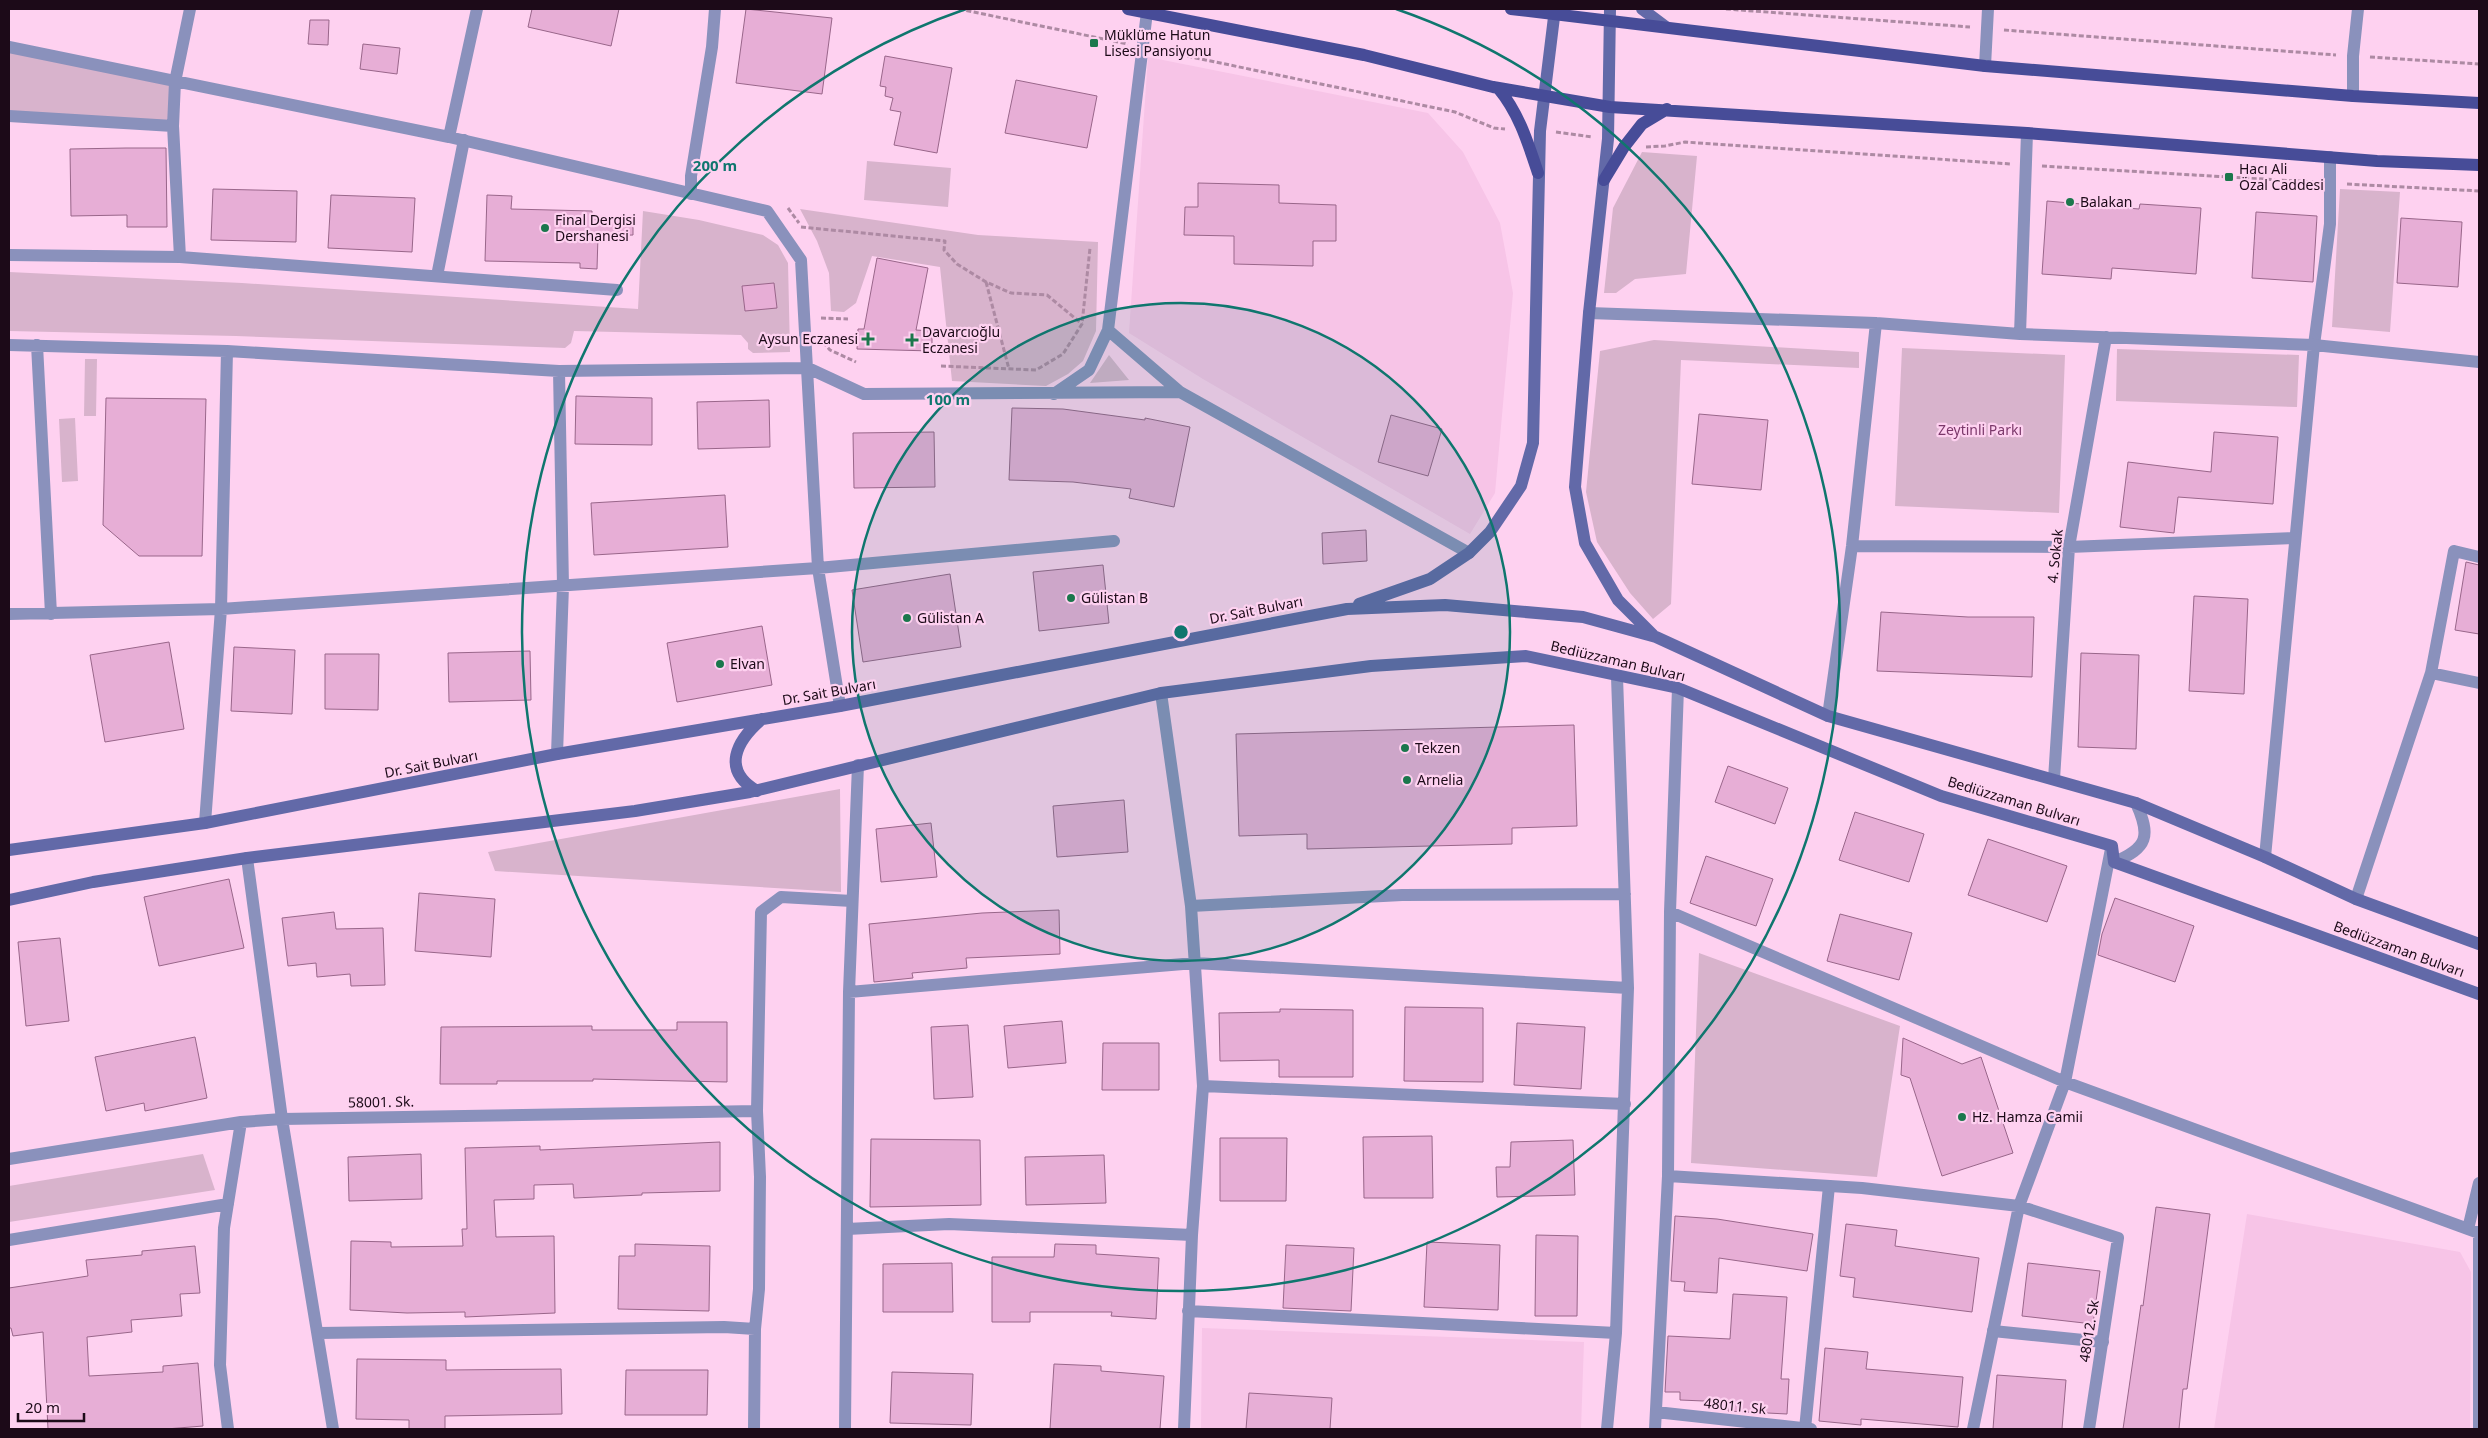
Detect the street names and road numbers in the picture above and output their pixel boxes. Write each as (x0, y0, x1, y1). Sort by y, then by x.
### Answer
street label: 4. Sokak (2042, 527, 2067, 584)
street label: Dr. Sait Bulvarı (1208, 591, 1304, 628)
street label: Bediüzzaman Bulvarı (1549, 636, 1687, 685)
street label: Dr. Sait Bulvarı (781, 674, 877, 709)
street label: Dr. Sait Bulvarı (383, 745, 479, 782)
street label: Bediüzzaman Bulvarı (1945, 771, 2083, 830)
street label: Bediüzzaman Bulvarı (2331, 916, 2467, 981)
street label: 58001. Sk. (348, 1091, 414, 1112)
street label: 48012. Sk (2074, 1298, 2103, 1363)
street label: 48011. Sk (1703, 1393, 1768, 1418)

